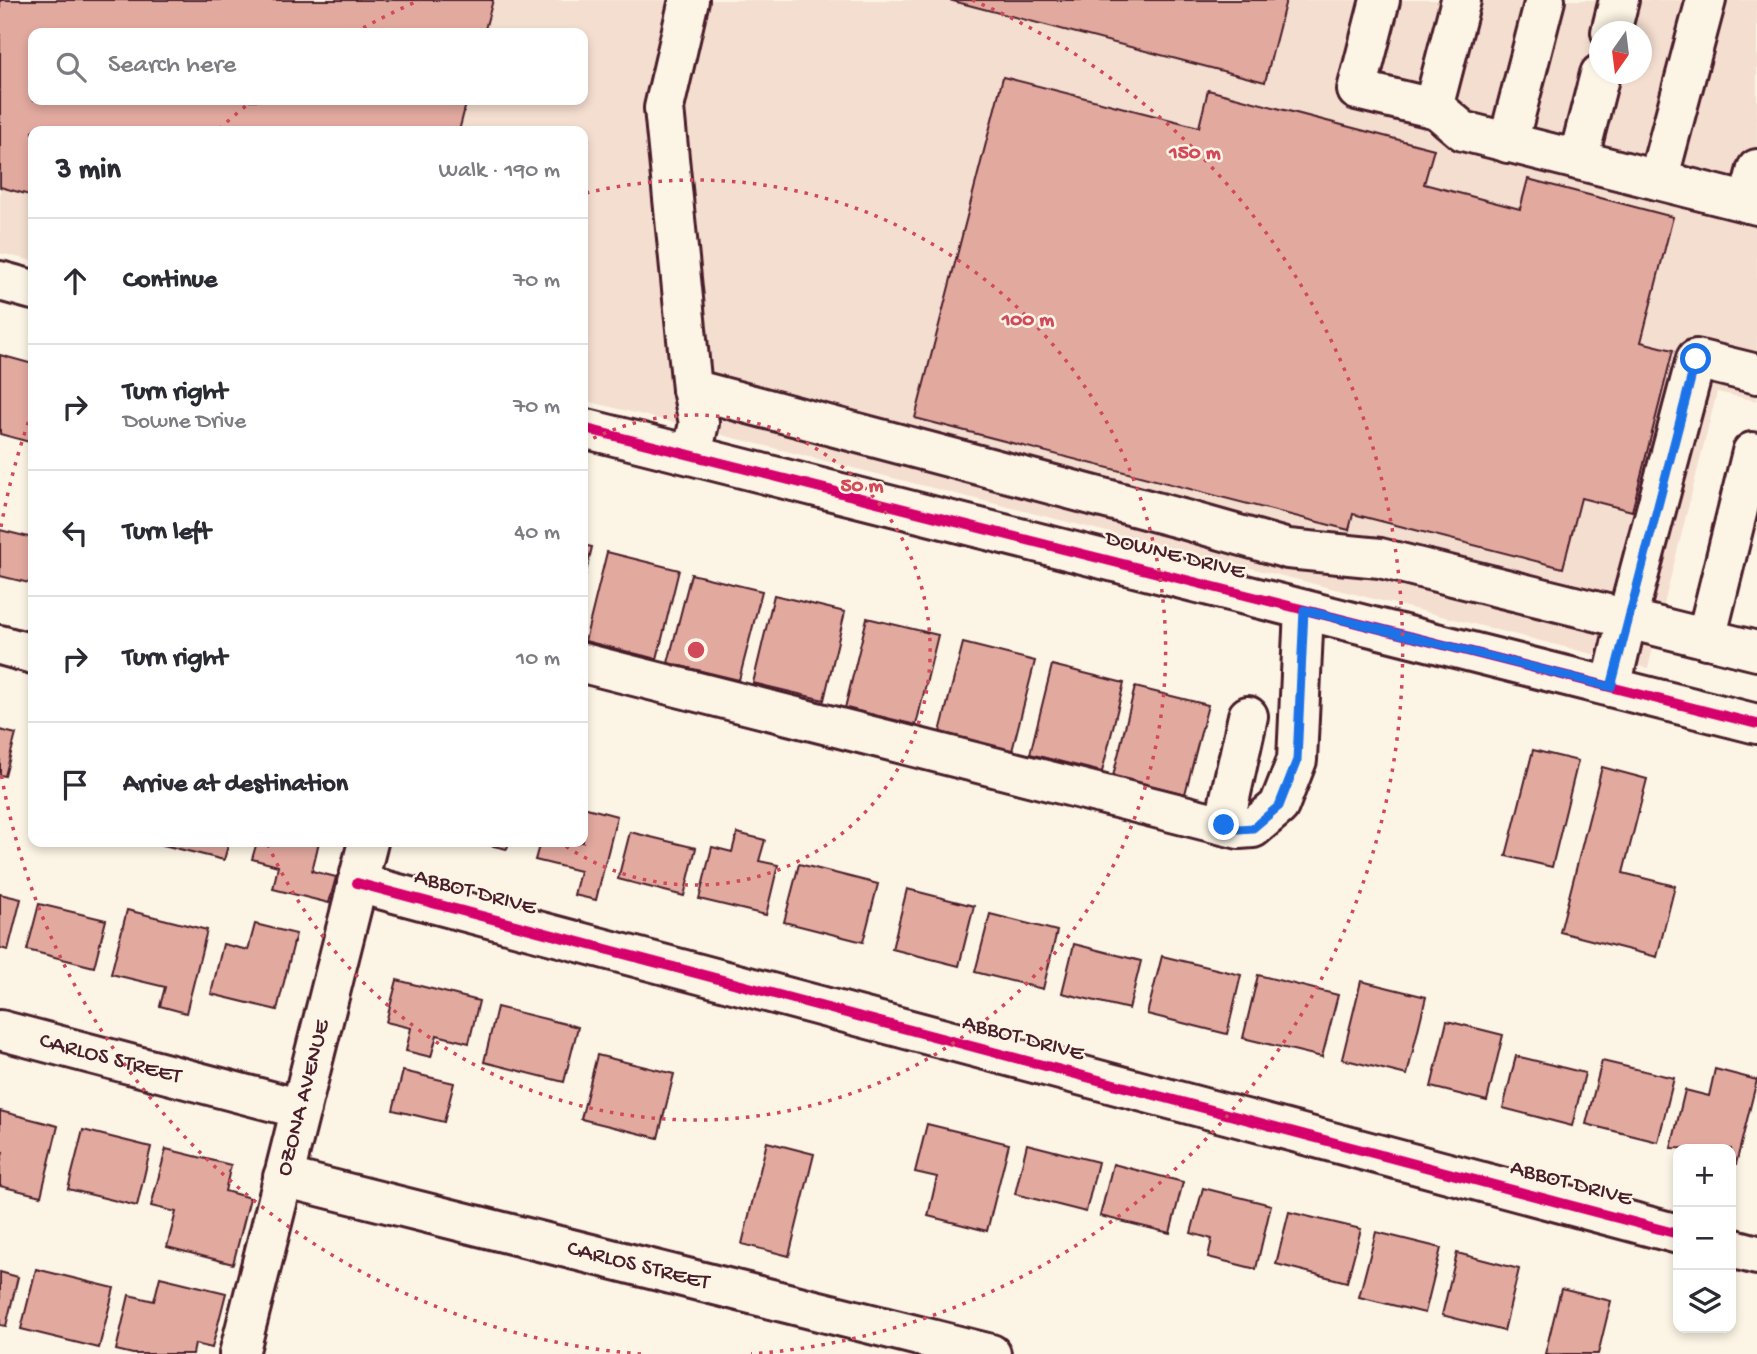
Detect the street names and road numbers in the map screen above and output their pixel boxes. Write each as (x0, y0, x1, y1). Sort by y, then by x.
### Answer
street label: DOWNE DRIVE (1100, 525, 1249, 587)
street label: ABBOT DRIVE (411, 864, 540, 923)
street label: ABBOT DRIVE (959, 1010, 1088, 1069)
street label: OZONA AVENUE (271, 1016, 337, 1179)
street label: CARLOS STREET (36, 1027, 185, 1091)
street label: ABBOT DRIVE (1507, 1155, 1636, 1214)
street label: CARLOS STREET (564, 1235, 713, 1297)

